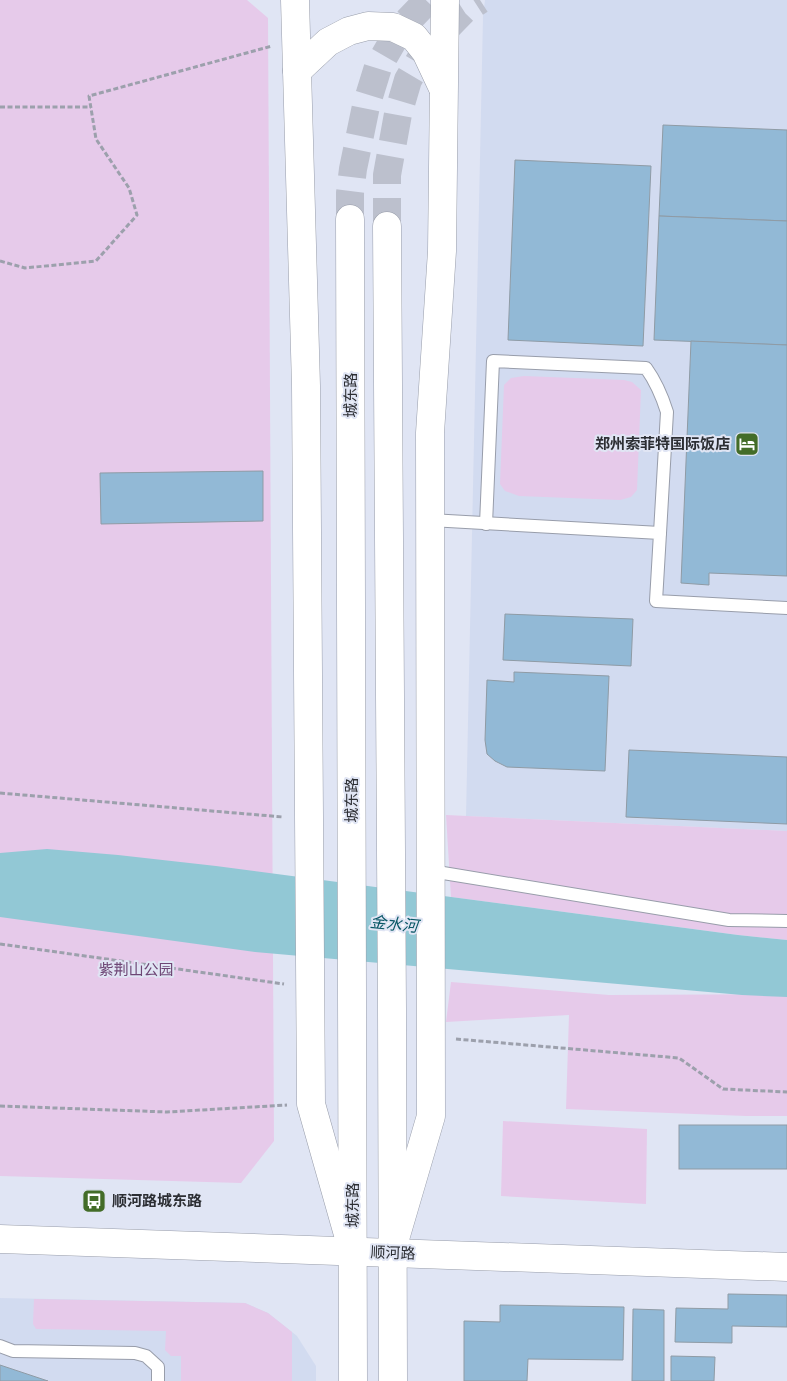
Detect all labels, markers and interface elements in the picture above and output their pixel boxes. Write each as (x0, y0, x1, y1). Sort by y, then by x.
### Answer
street label: 城东路 (342, 372, 360, 418)
hotel icon: 郑州索菲特国际饭店 (734, 431, 760, 457)
place label: 郑州索菲特国际饭店 (595, 435, 730, 453)
street label: 城东路 (343, 777, 361, 823)
water label: 金水河 (369, 912, 422, 936)
park label: 紫荆山公园 (98, 961, 174, 979)
street label: 城东路 (344, 1182, 362, 1228)
bus stop icon: 顺河路城东路 (81, 1188, 107, 1214)
place label: 顺河路城东路 (112, 1192, 202, 1210)
street label: 顺河路 (370, 1243, 416, 1263)

